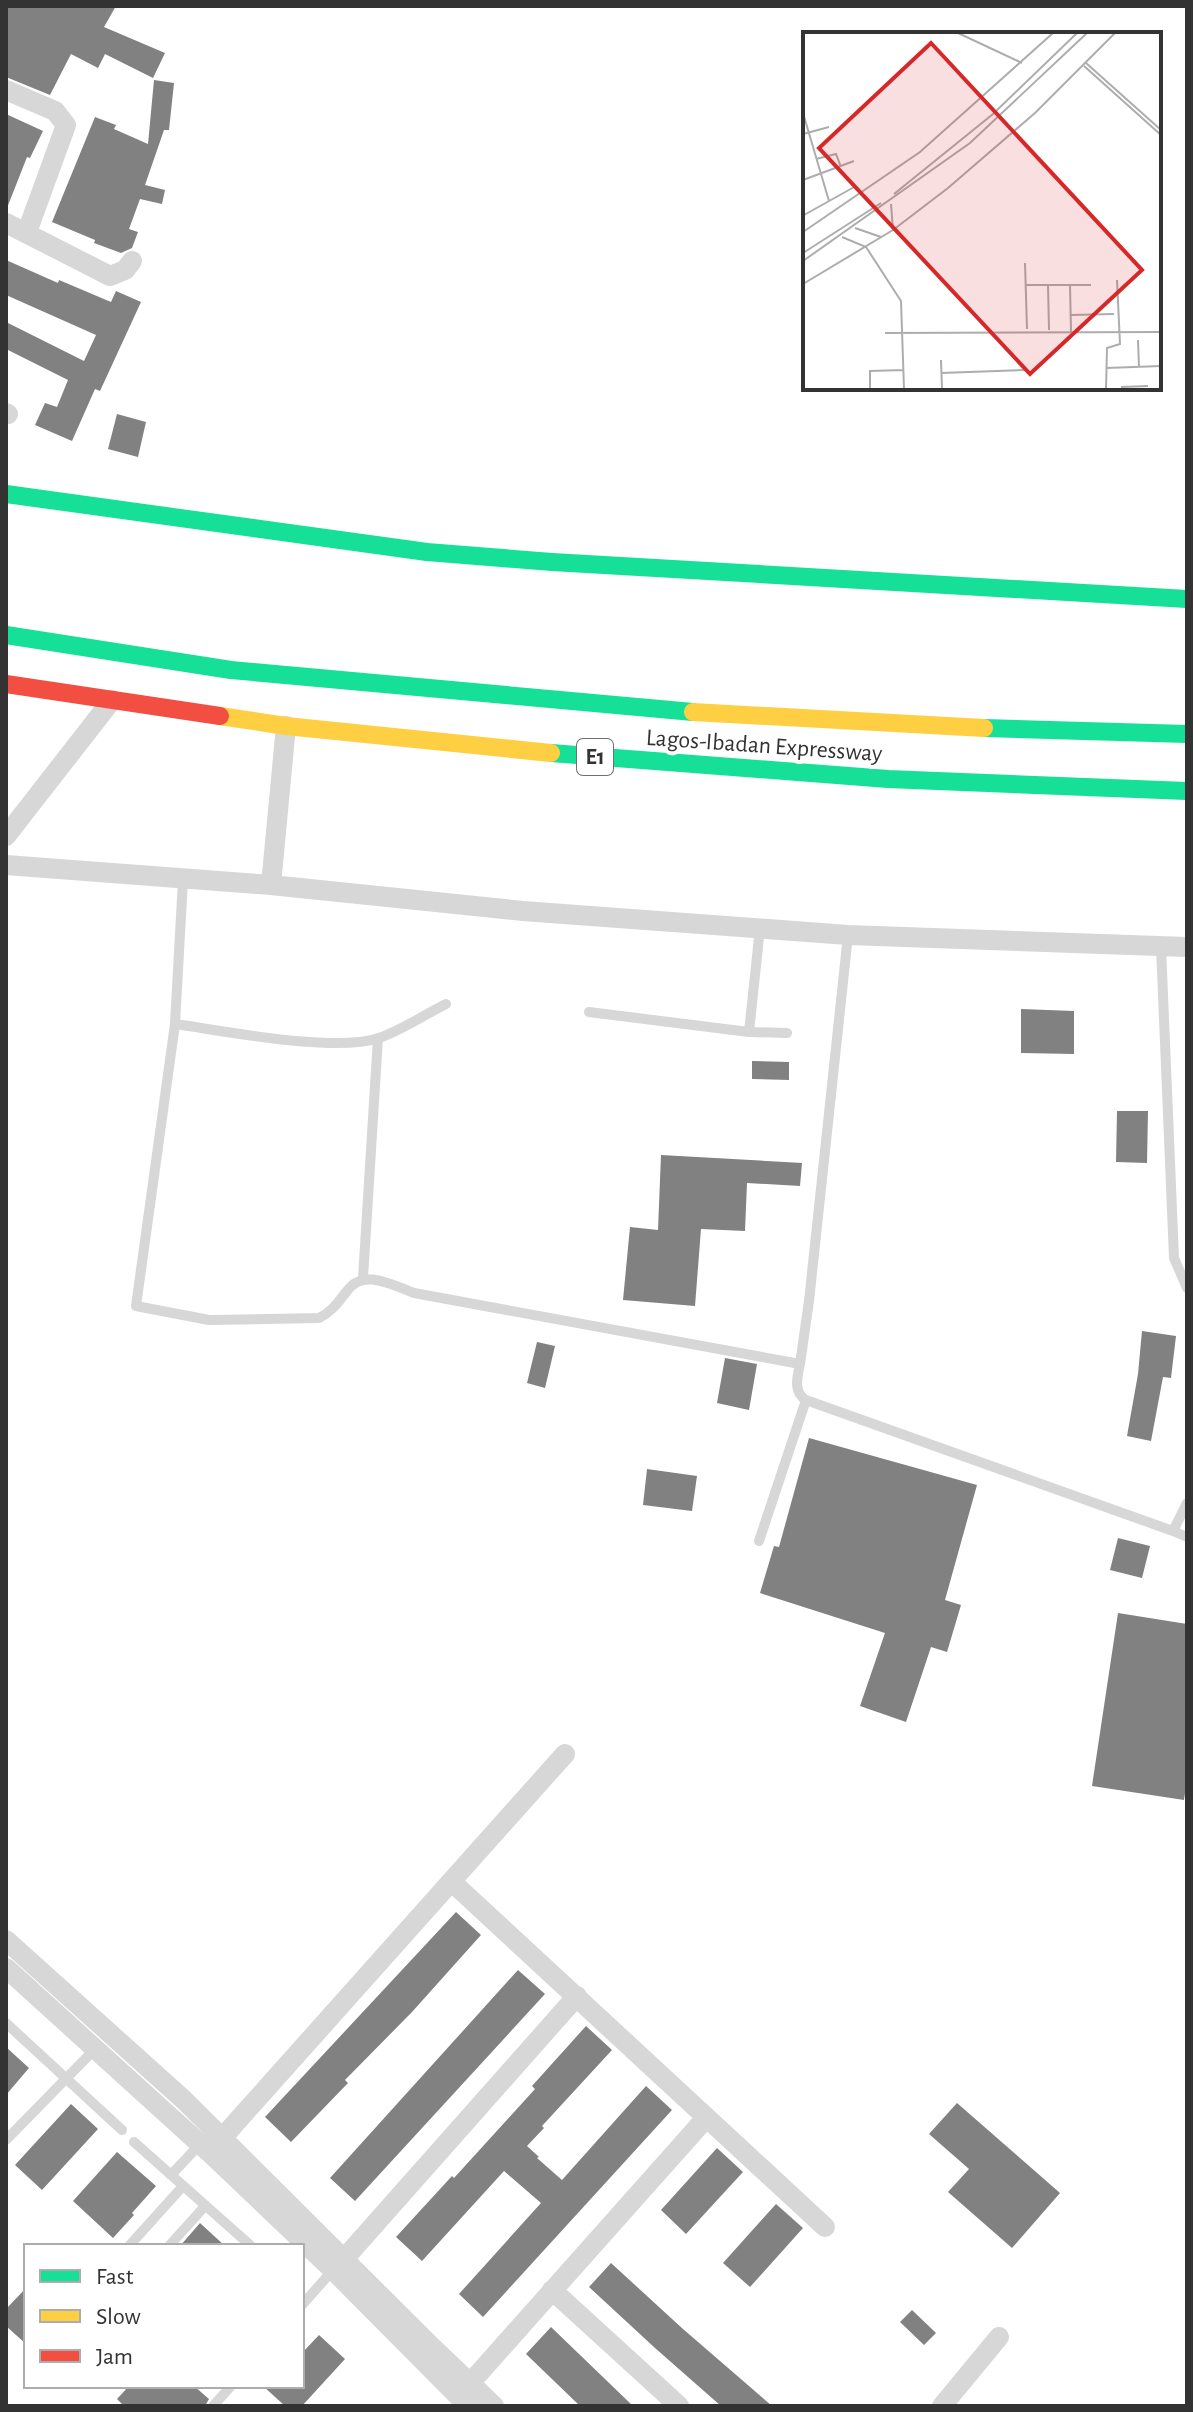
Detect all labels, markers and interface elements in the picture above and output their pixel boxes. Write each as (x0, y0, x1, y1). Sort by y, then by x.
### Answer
inset map (803, 32, 1161, 390)
street label: Lagos-Ibadan Expressway (645, 726, 883, 766)
road number: E1 (577, 739, 613, 775)
legend (24, 2244, 304, 2388)
text: Fast (96, 2265, 134, 2289)
text: Slow (96, 2305, 141, 2329)
text: Jam (96, 2345, 133, 2369)

